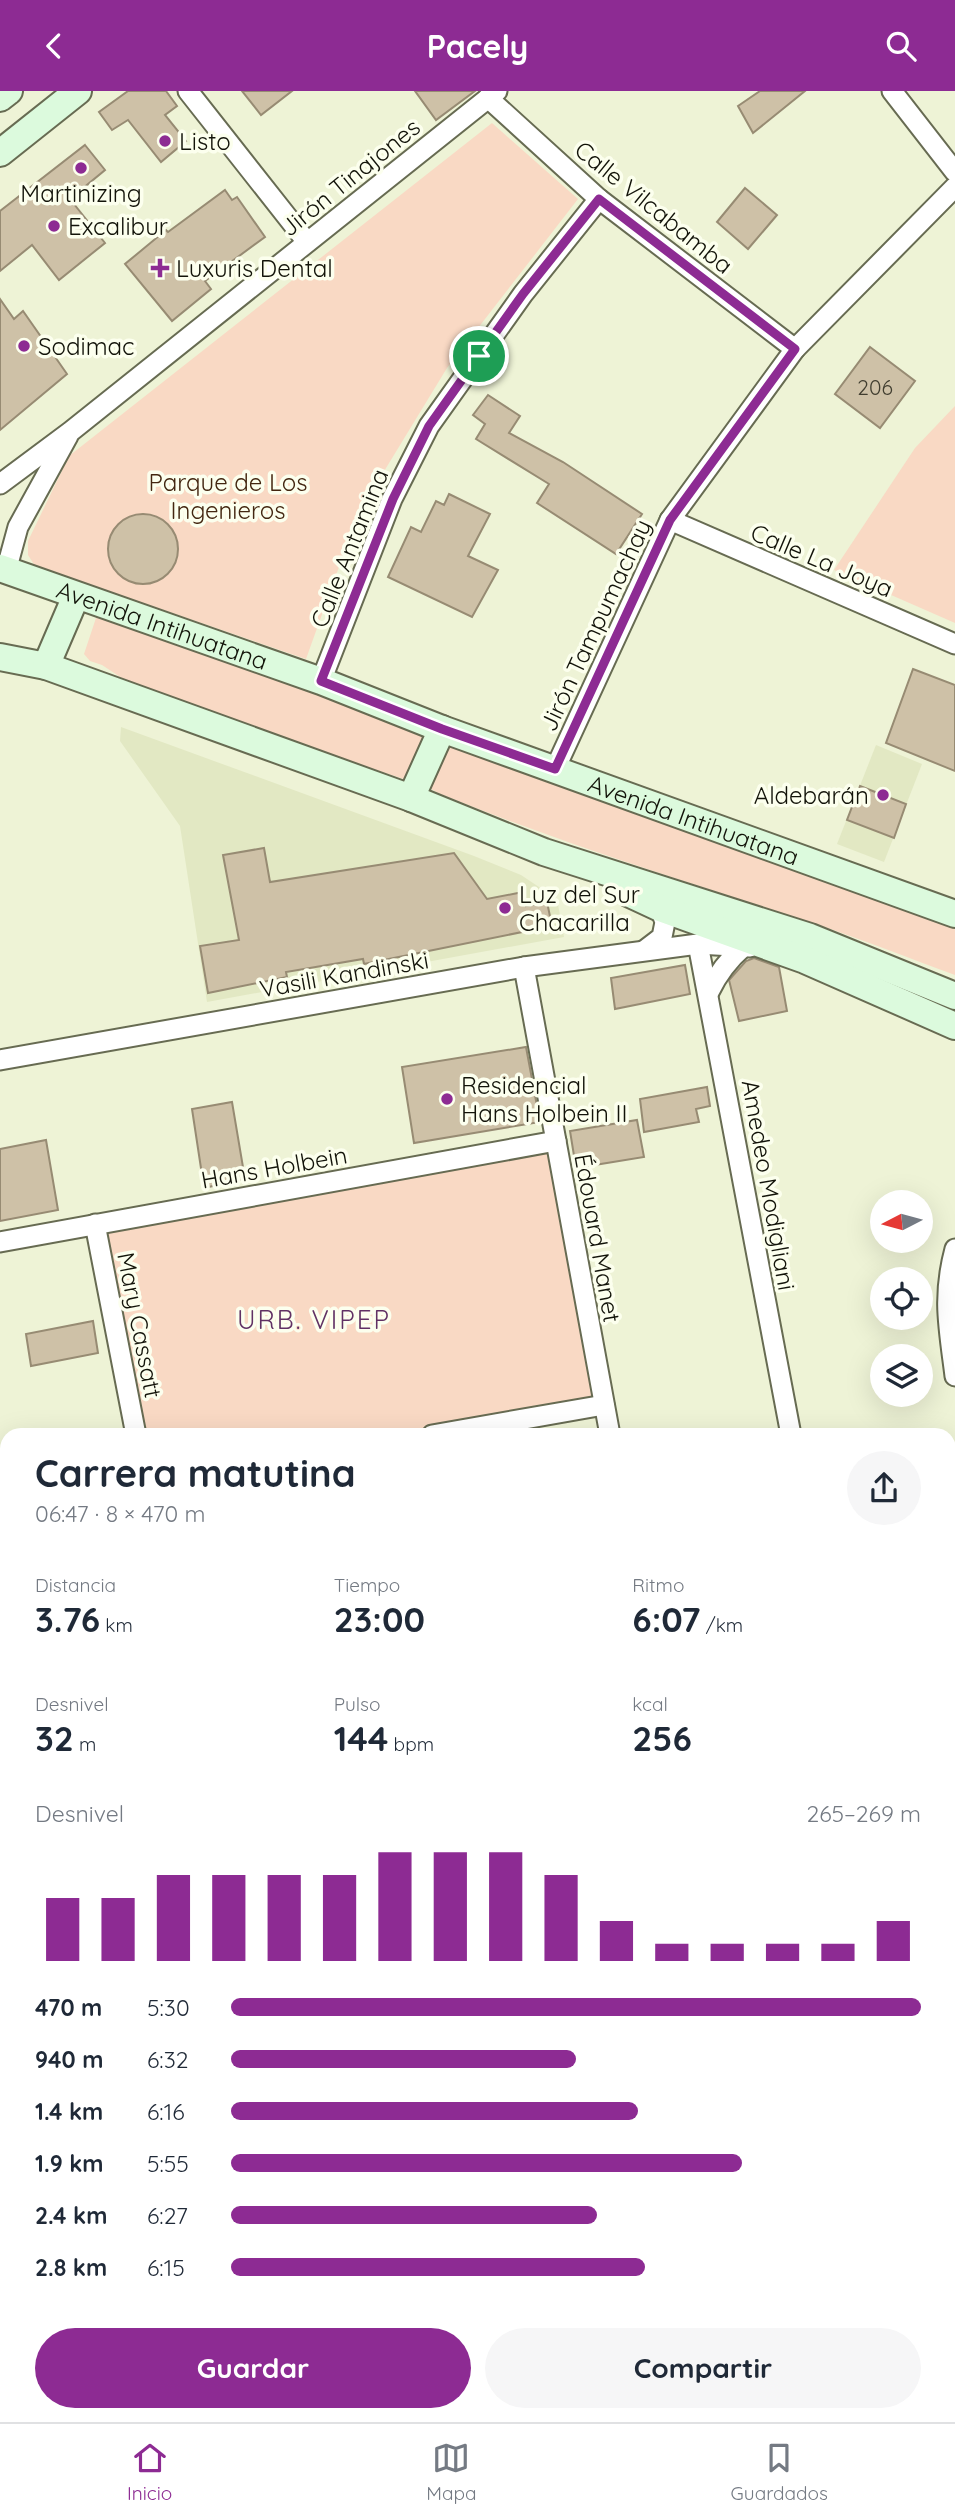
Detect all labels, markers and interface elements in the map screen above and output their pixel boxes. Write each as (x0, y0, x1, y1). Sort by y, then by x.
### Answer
text: Pacely (427, 26, 528, 66)
icon: back (35, 27, 73, 65)
icon: search (882, 27, 920, 65)
street label: Jirón Tinajones (274, 112, 426, 242)
place label: Listo (179, 126, 231, 156)
marker: Listo (157, 133, 173, 149)
street label: Calle Vilcabamba (569, 134, 739, 280)
marker: Martinizing (73, 160, 89, 176)
place label: Martinizing (20, 178, 142, 208)
place label: Excalibur (68, 211, 168, 241)
marker: Excalibur (46, 218, 62, 234)
place label: Luxuris Dental (176, 253, 333, 283)
marker: Luxuris Dental (150, 258, 170, 278)
pin (449, 326, 509, 386)
place label: Sodimac (38, 331, 135, 361)
icon: arrive (460, 337, 498, 375)
marker: Sodimac (16, 338, 32, 354)
house number: 206 (857, 374, 893, 400)
street label: Calle Antamina (304, 464, 394, 632)
park label: Parque de Los Ingenieros (149, 467, 307, 525)
street label: Jirón Tampumachay (533, 514, 657, 736)
street label: Calle La Joya (746, 517, 898, 603)
street label: Avenida Intihuatana (53, 574, 272, 676)
street label: Avenida Intihuatana (584, 768, 803, 871)
place label: Aldebarán (754, 780, 869, 810)
marker: Aldebarán (875, 787, 891, 803)
place label: Luz del Sur Chacarilla (519, 879, 640, 937)
marker: Luz del Sur Chacarilla (497, 900, 513, 916)
street label: Vasili Kandinski (257, 944, 431, 1004)
place label: Residencial Hans Holbein II (461, 1070, 627, 1128)
street label: Amedeo Modigliani (736, 1077, 802, 1293)
marker: Residencial Hans Holbein II (439, 1091, 455, 1107)
street label: Hans Holbein (199, 1139, 349, 1195)
street label: Édouard Manet (568, 1151, 628, 1325)
north arrow (870, 1190, 933, 1253)
map controls (870, 1190, 933, 1407)
street label: Mary Cassatt (111, 1250, 169, 1400)
button: locate (870, 1267, 933, 1330)
district label: URB. VIPEP (237, 1303, 391, 1336)
button: layers (870, 1344, 933, 1407)
text: Carrera matutina (35, 1449, 356, 1497)
button: share (847, 1451, 921, 1525)
text: 06:47 · 8 × 470 m (35, 1499, 205, 1528)
text: Distancia (35, 1573, 116, 1597)
text: Tiempo (334, 1573, 400, 1597)
text: Ritmo (632, 1573, 684, 1597)
text: 3.76 (35, 1597, 100, 1641)
text: 23:00 (334, 1597, 425, 1641)
text: 6:07 (632, 1597, 701, 1641)
text: km (100, 1613, 133, 1637)
text: /km (701, 1613, 743, 1637)
text: Desnivel (35, 1692, 109, 1716)
text: Pulso (334, 1692, 380, 1716)
text: kcal (632, 1692, 668, 1716)
text: 32 (35, 1716, 74, 1760)
text: 144 (334, 1716, 388, 1760)
text: 256 (632, 1716, 692, 1760)
text: m (74, 1732, 96, 1756)
text: bpm (388, 1732, 434, 1756)
text: Desnivel (35, 1799, 124, 1828)
text: 265–269 m (806, 1799, 921, 1828)
text: 470 m (35, 1993, 102, 2022)
text: 5:30 (147, 1993, 190, 2022)
text: 940 m (35, 2045, 103, 2074)
text: 6:32 (147, 2045, 188, 2074)
text: 1.4 km (35, 2097, 103, 2126)
text: 6:16 (147, 2097, 185, 2126)
text: 1.9 km (35, 2149, 103, 2178)
text: 5:55 (147, 2149, 189, 2178)
text: 2.4 km (35, 2201, 107, 2230)
text: 6:27 (147, 2201, 188, 2230)
text: 2.8 km (35, 2253, 107, 2282)
text: 6:15 (147, 2253, 185, 2282)
button: Guardar (35, 2328, 471, 2408)
button: Compartir (485, 2328, 921, 2408)
tab: Inicio (127, 2439, 172, 2505)
tab: Mapa (426, 2439, 477, 2505)
tab: Guardados (731, 2439, 828, 2505)

